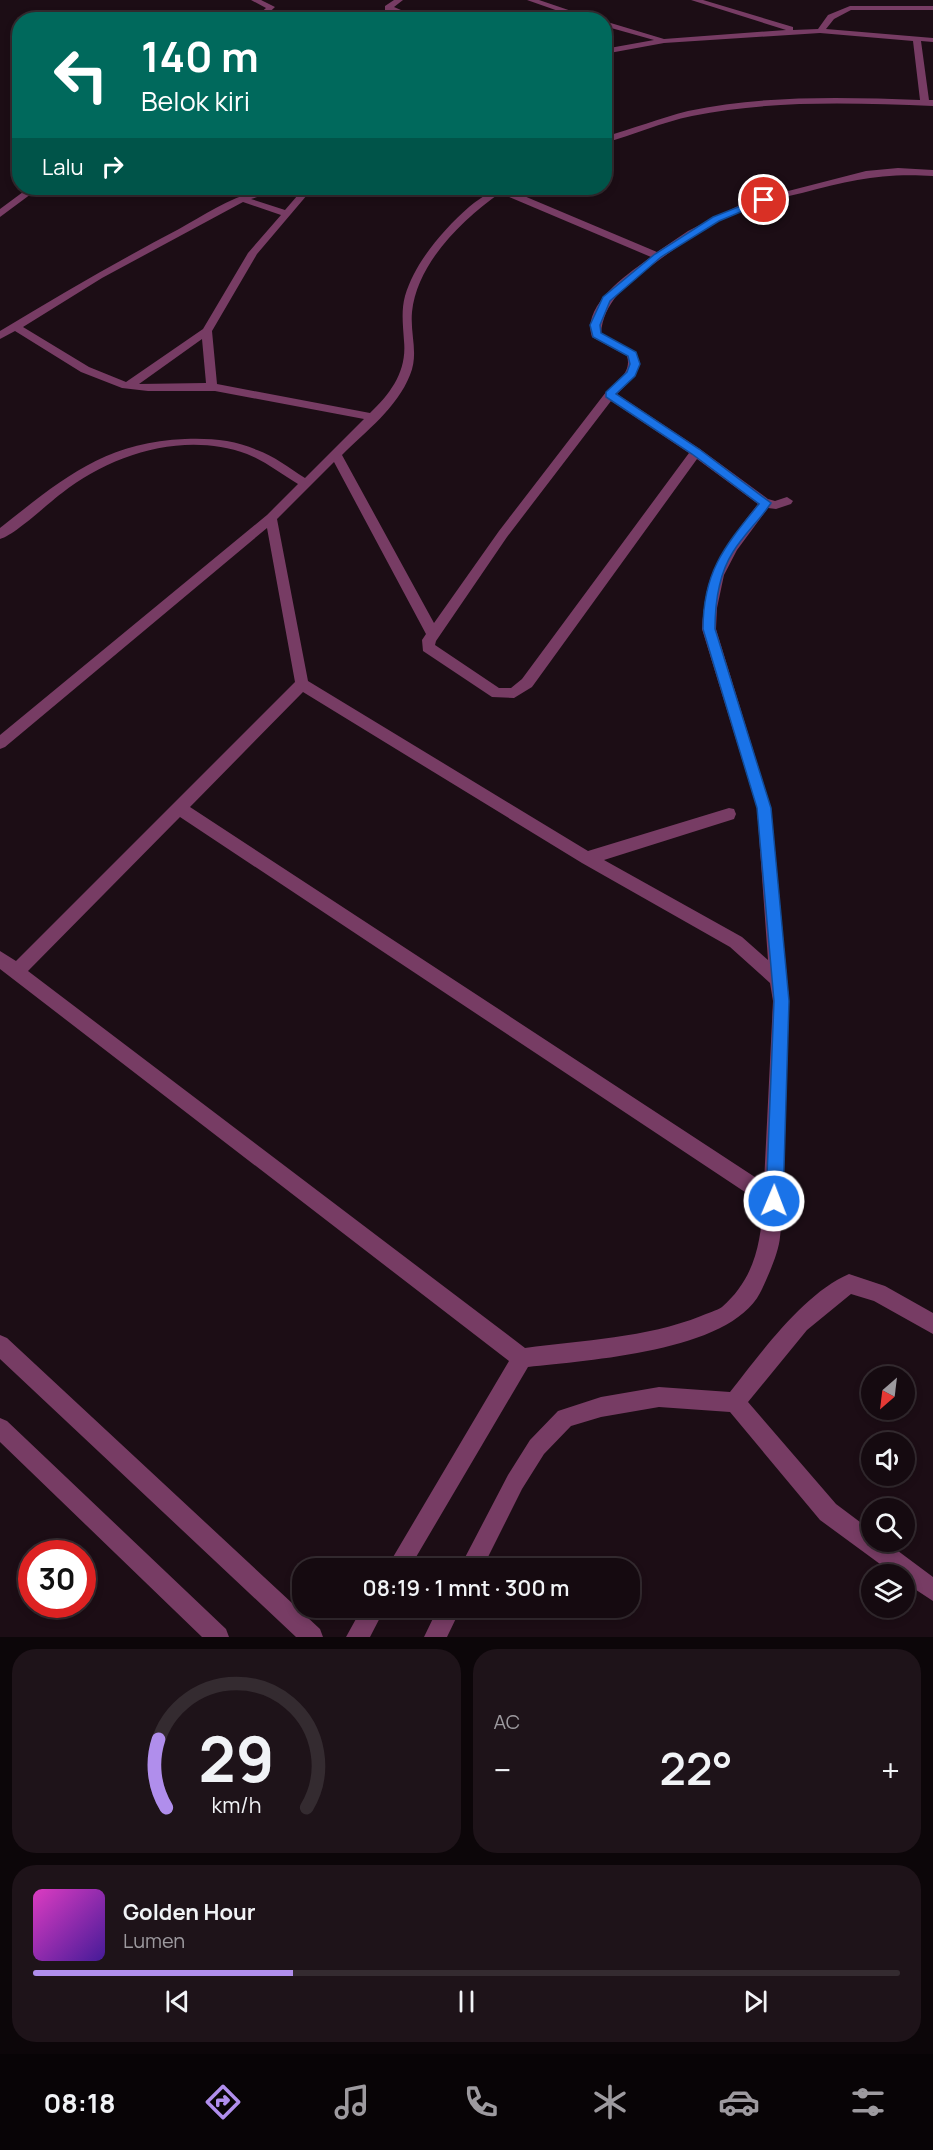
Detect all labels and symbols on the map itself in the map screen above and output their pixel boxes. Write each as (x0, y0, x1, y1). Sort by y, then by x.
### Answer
pin (738, 174, 789, 225)
position arrow (742, 1169, 806, 1233)
north arrow (861, 1366, 915, 1420)
speed limit sign: 30 (18, 1540, 96, 1618)

